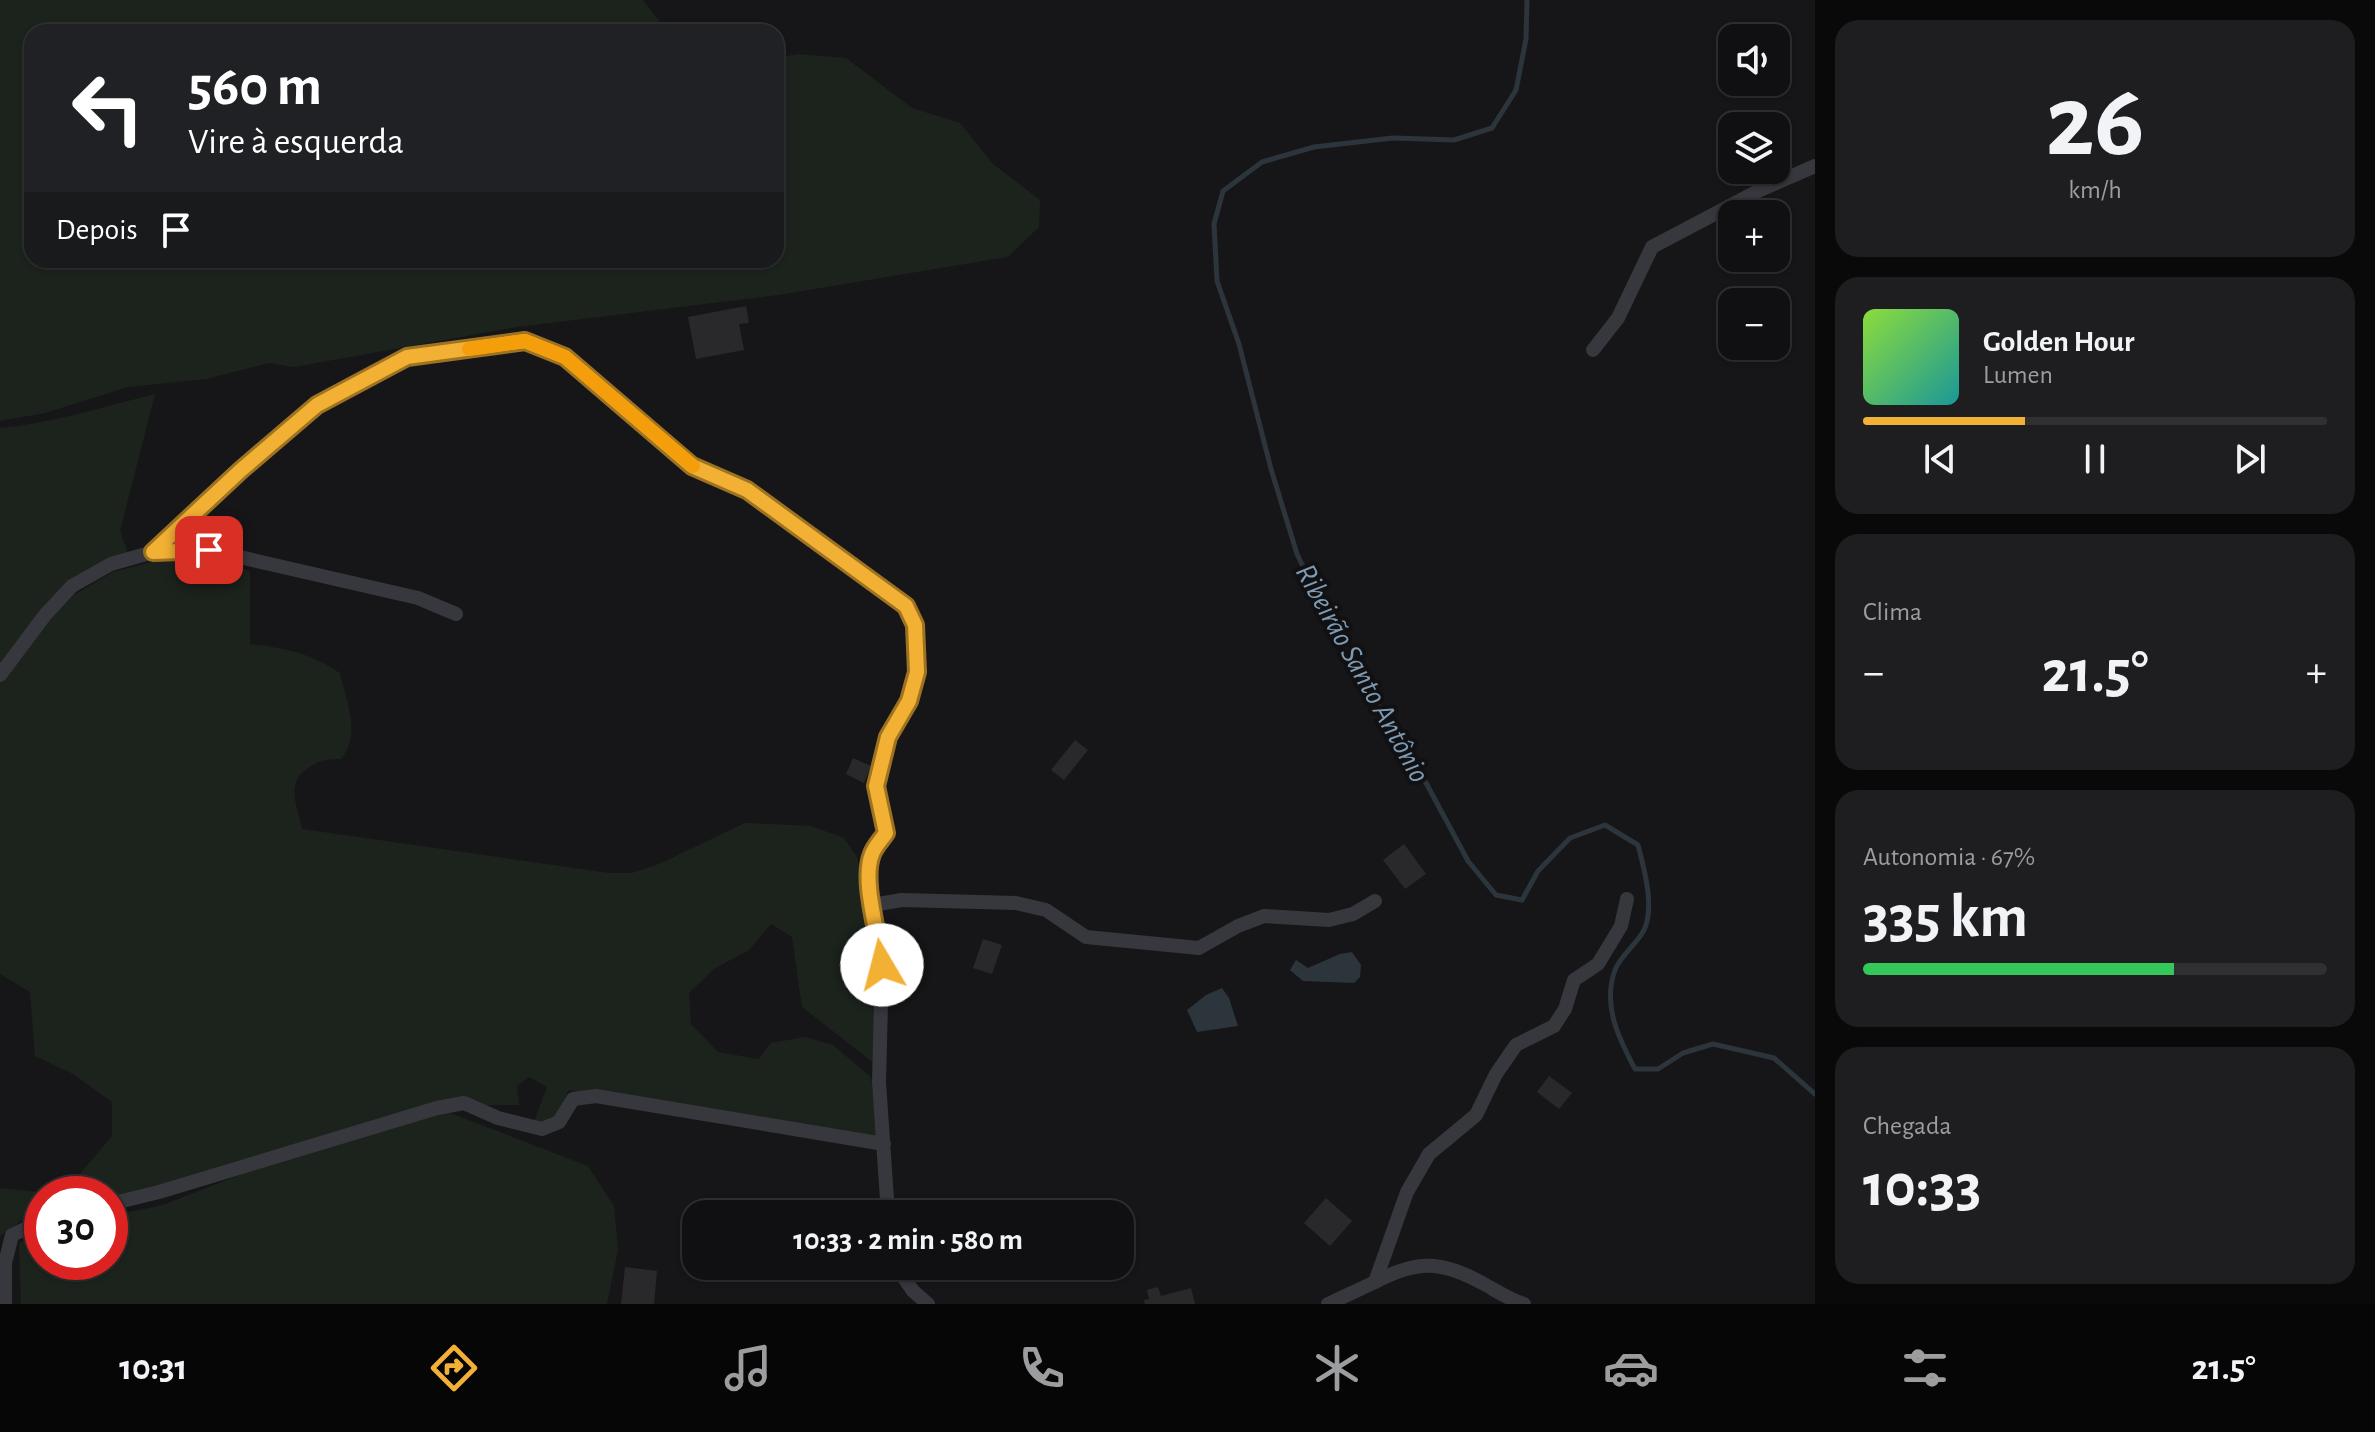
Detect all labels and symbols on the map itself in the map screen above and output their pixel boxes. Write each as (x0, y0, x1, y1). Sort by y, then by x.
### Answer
pin (175, 516, 243, 584)
water label: Ribeirão Santo Antônio (1290, 559, 1435, 788)
position arrow (840, 923, 924, 1007)
speed limit sign: 30 (24, 1176, 128, 1280)

